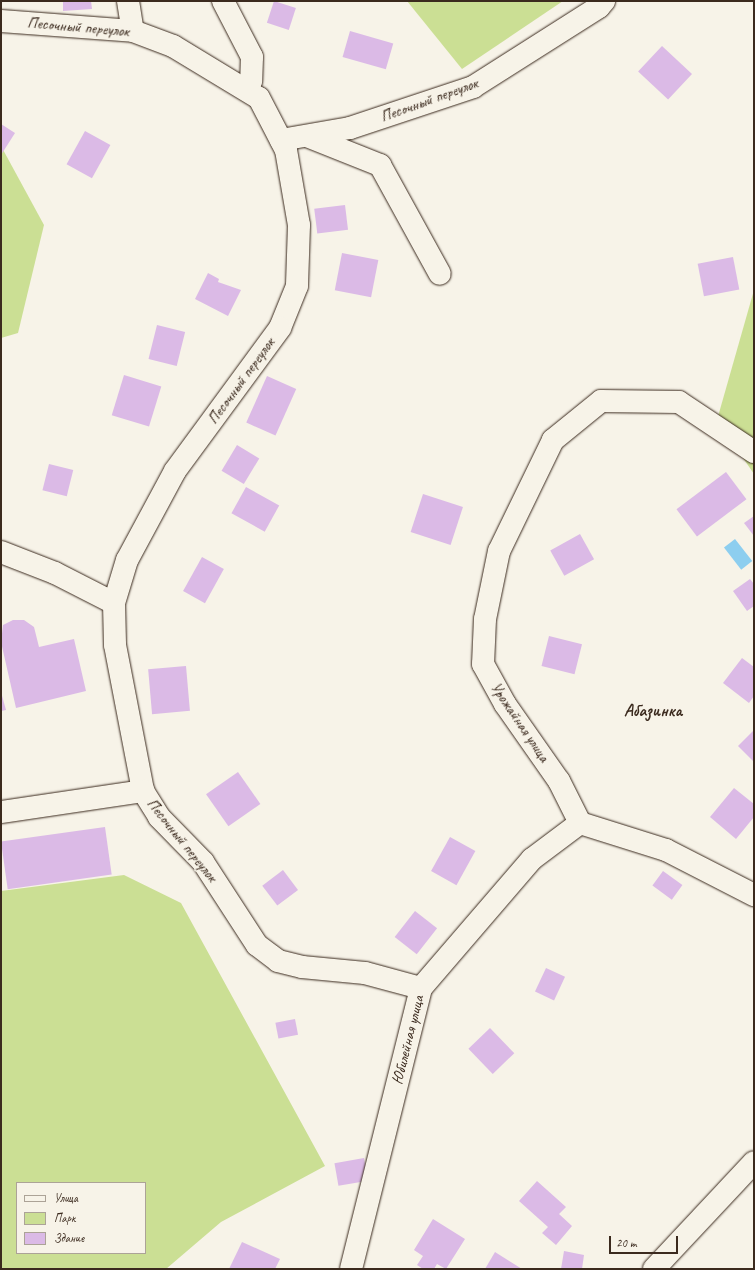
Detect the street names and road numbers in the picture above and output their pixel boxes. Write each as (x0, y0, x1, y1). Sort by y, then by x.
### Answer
street label: Песочный переулок (26, 13, 130, 41)
street label: Песочный переулок (378, 74, 480, 126)
street label: Песочный переулок (203, 334, 279, 428)
street label: Урожайная улица (486, 678, 554, 766)
street label: Песочный переулок (142, 794, 222, 886)
street label: Юбилейная улица (387, 993, 429, 1087)

